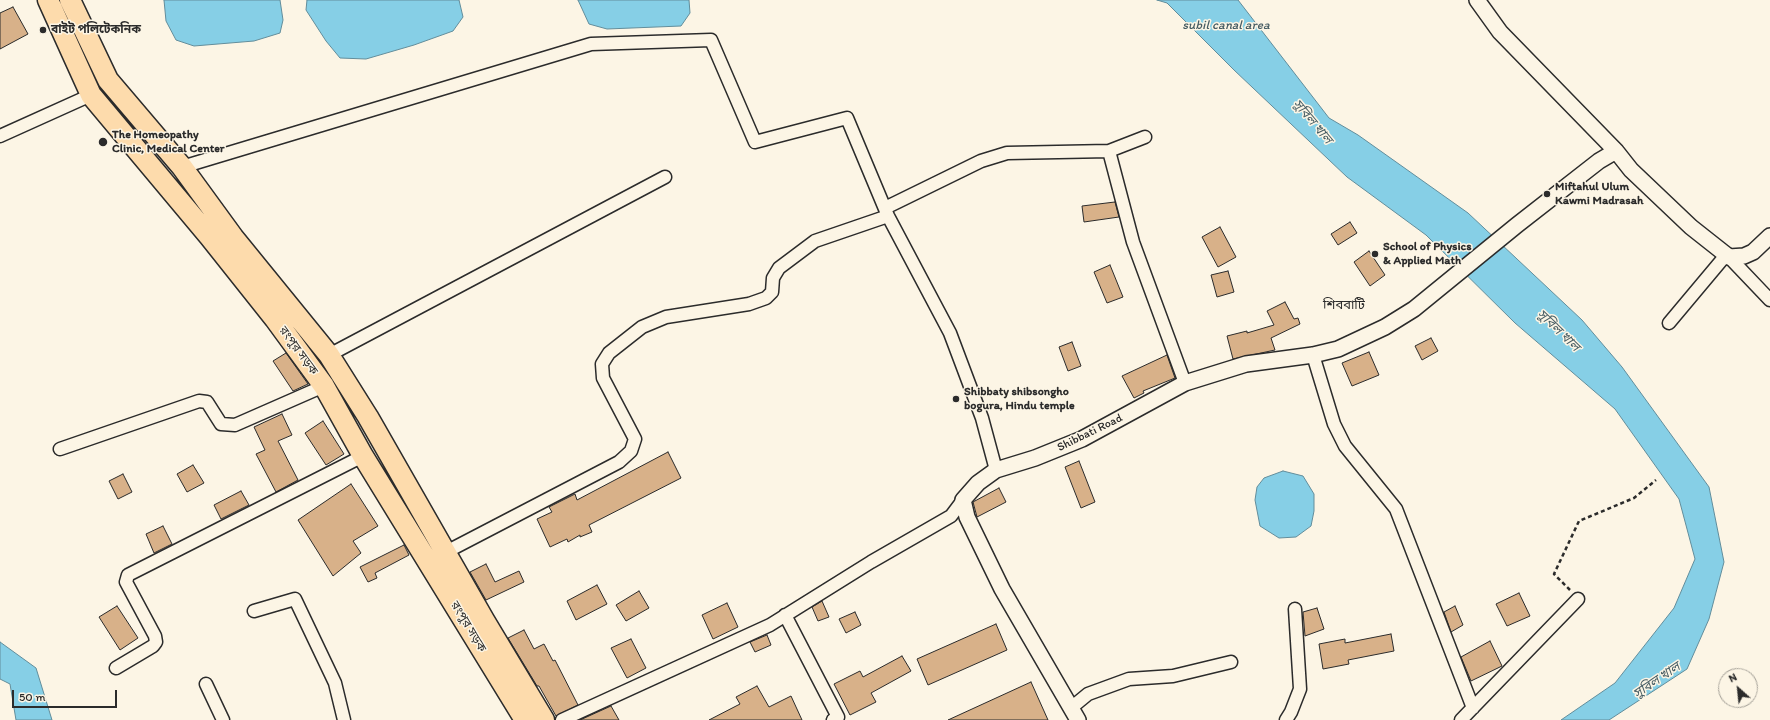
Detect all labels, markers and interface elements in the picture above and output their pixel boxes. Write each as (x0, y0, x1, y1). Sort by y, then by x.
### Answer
water label: subil canal area (1182, 18, 1270, 34)
place label: বাইট পলিটেকনিক (51, 23, 141, 37)
marker: বাইট পলিটেকনিক (38, 25, 48, 35)
water label: সুবিল খাল (1289, 97, 1335, 147)
place label: The Homeopathy Clinic, Medical Center (112, 128, 225, 156)
marker: The Homeopathy Clinic, Medical Center (97, 136, 109, 148)
place label: Miftahul Ulum Kawmi Madrasah (1555, 180, 1643, 208)
marker: Miftahul Ulum Kawmi Madrasah (1542, 189, 1552, 199)
place label: School of Physics & Applied Math (1383, 240, 1472, 268)
marker: School of Physics & Applied Math (1370, 249, 1380, 259)
district label: শিববাটি (1323, 298, 1365, 314)
water label: সুবিল খাল (1533, 307, 1583, 355)
street label: রংপুর সড়ক (276, 324, 320, 378)
place label: Shibbaty shibsongho bogura, Hindu temple (964, 385, 1075, 413)
marker: Shibbaty shibsongho bogura, Hindu temple (951, 394, 961, 404)
street label: Shibbati Road (1055, 411, 1125, 455)
street label: রংপুর সড়ক (447, 599, 489, 655)
water label: সুবিল খাল (1631, 660, 1683, 702)
north arrow (1718, 668, 1758, 708)
text: N (1727, 670, 1739, 685)
scale bar (14, 682, 119, 708)
text: 50 m (19, 690, 45, 704)

